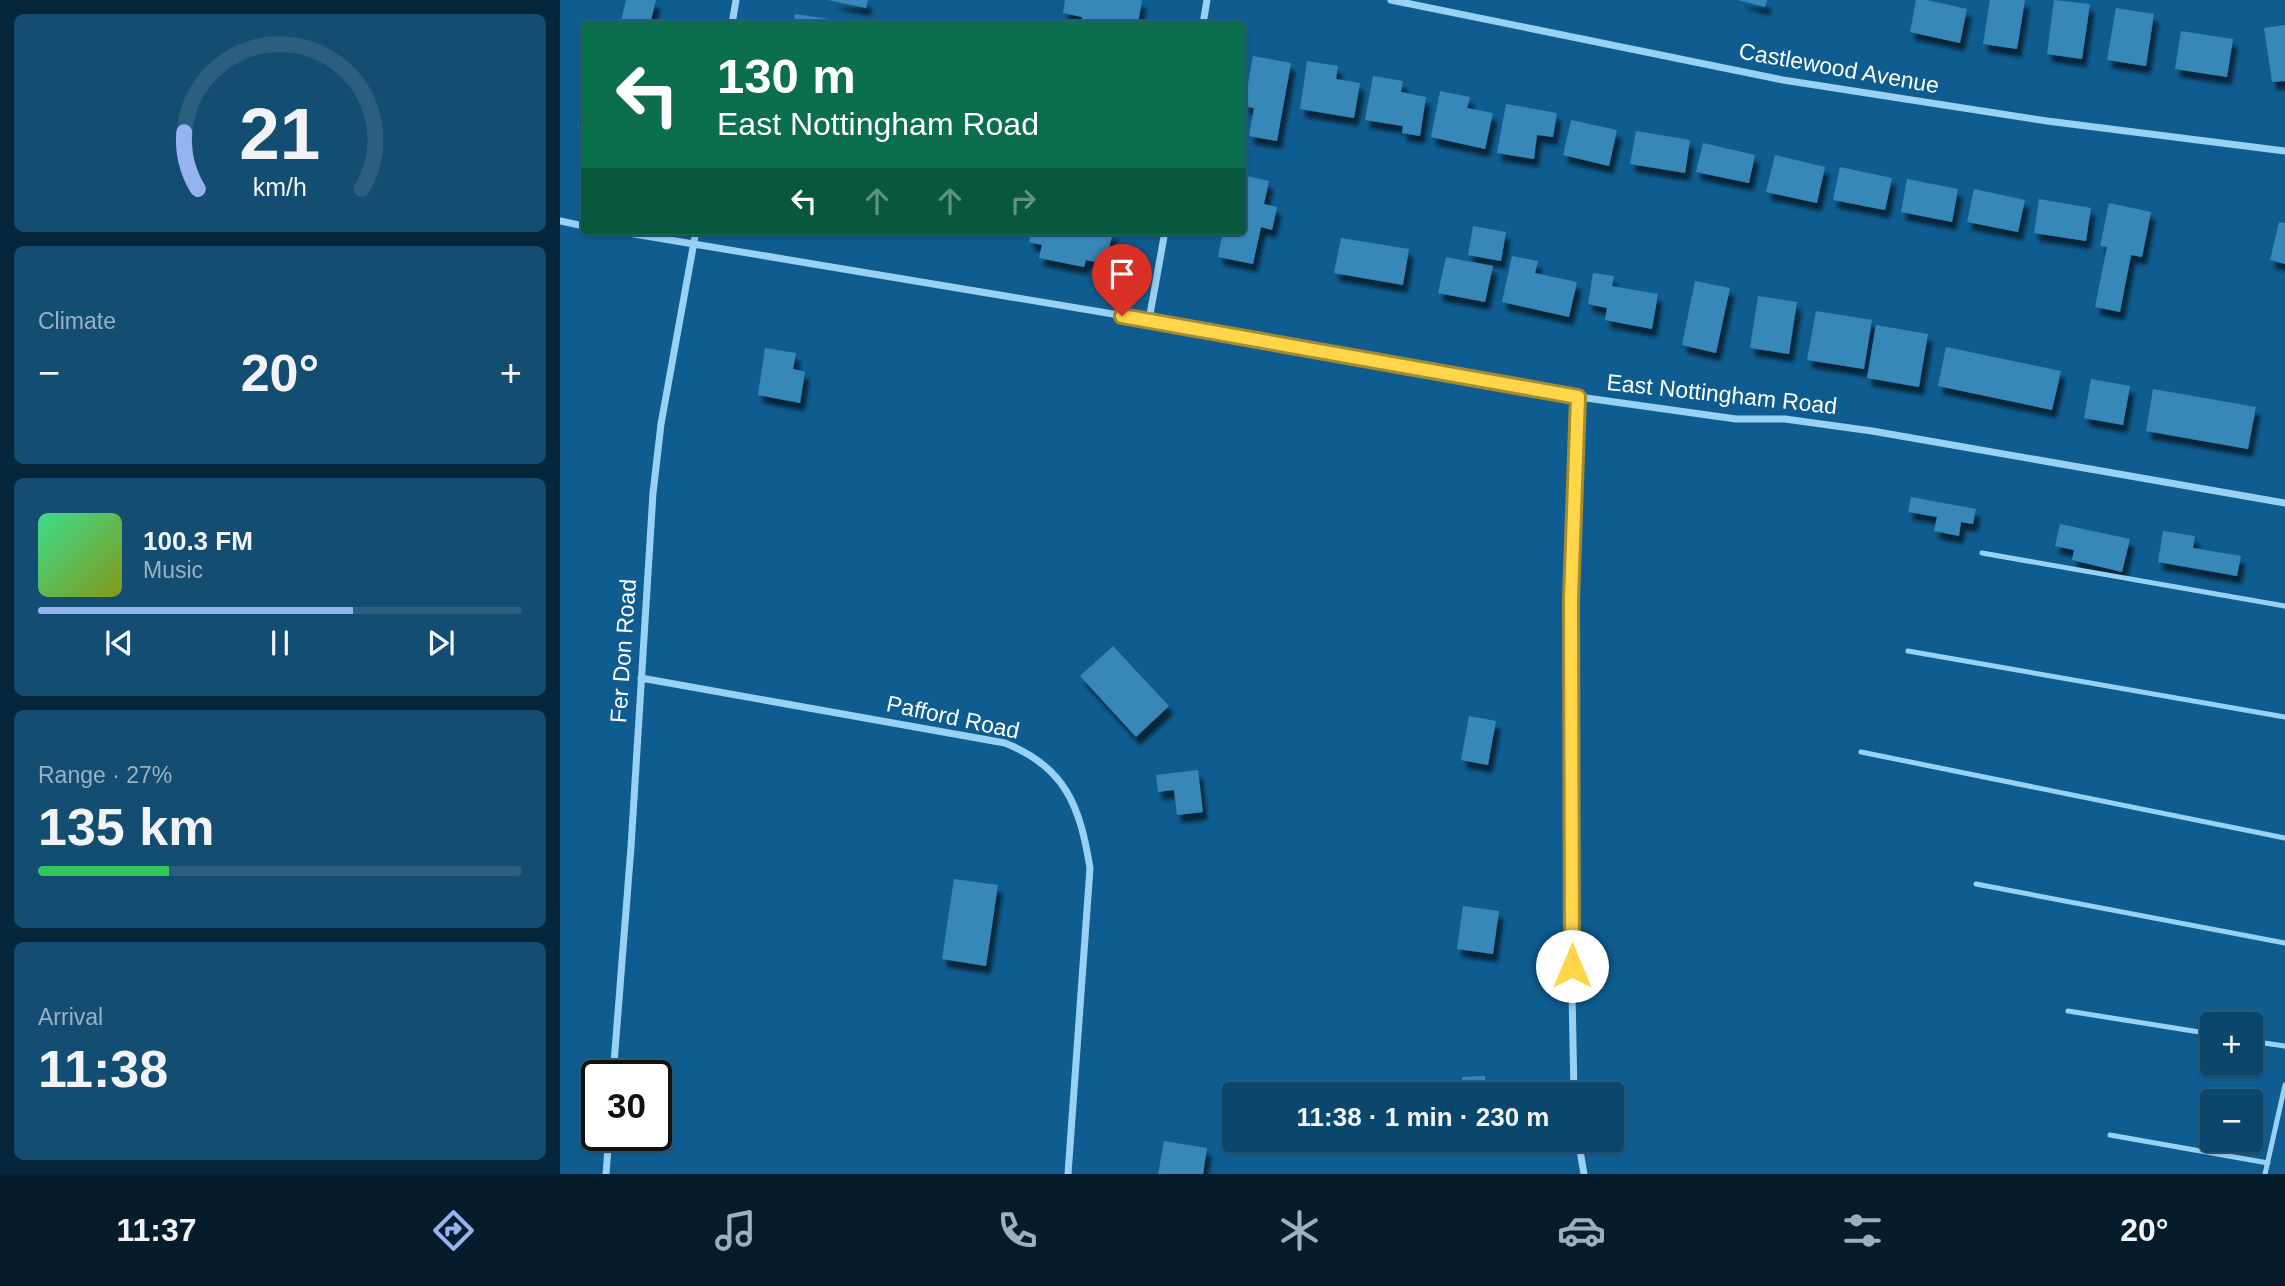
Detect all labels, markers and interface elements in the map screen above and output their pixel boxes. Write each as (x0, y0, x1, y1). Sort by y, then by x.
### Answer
street label: Castlewood Avenue (1737, 38, 1941, 98)
icon: left (602, 49, 693, 140)
text: 130 m (717, 49, 856, 103)
text: 21 (240, 93, 320, 174)
text: East Nottingham Road (717, 106, 1039, 142)
text: km/h (253, 173, 307, 201)
icon: left (785, 182, 823, 220)
icon: ahead (858, 182, 896, 220)
icon: ahead (931, 182, 969, 220)
icon: right (1004, 182, 1042, 220)
pin (1092, 244, 1152, 316)
icon: arrive (1103, 255, 1141, 293)
text: Climate (38, 308, 116, 334)
text: 20° (241, 344, 319, 402)
text: − (38, 352, 60, 394)
text: + (500, 352, 522, 394)
street label: East Nottingham Road (1606, 369, 1838, 419)
text: 100.3 FM (143, 526, 253, 556)
text: Music (143, 557, 203, 583)
street label: Fer Don Road (605, 578, 641, 724)
icon: previous (100, 624, 138, 662)
icon: pause (261, 624, 299, 662)
icon: next (422, 624, 460, 662)
street label: Pafford Road (884, 690, 1022, 744)
text: Range · 27% (38, 762, 172, 788)
text: 135 km (38, 798, 214, 856)
position arrow (1535, 929, 1609, 1003)
text: Arrival (38, 1004, 103, 1030)
map controls (2200, 1012, 2263, 1152)
button: + (2200, 1012, 2263, 1075)
text: 11:38 (38, 1040, 168, 1098)
speed limit sign: 30 (581, 1060, 672, 1151)
button: − (2200, 1089, 2263, 1152)
text: 11:38 · 1 min · 230 m (1297, 1102, 1549, 1132)
icon: directions (429, 1206, 478, 1255)
icon: music (711, 1206, 760, 1255)
icon: phone (993, 1206, 1042, 1255)
icon: climate (1275, 1206, 1324, 1255)
icon: car (1557, 1206, 1606, 1255)
icon: filters (1838, 1206, 1887, 1255)
text: 11:37 (116, 1212, 196, 1248)
text: 20° (2120, 1212, 2169, 1248)

